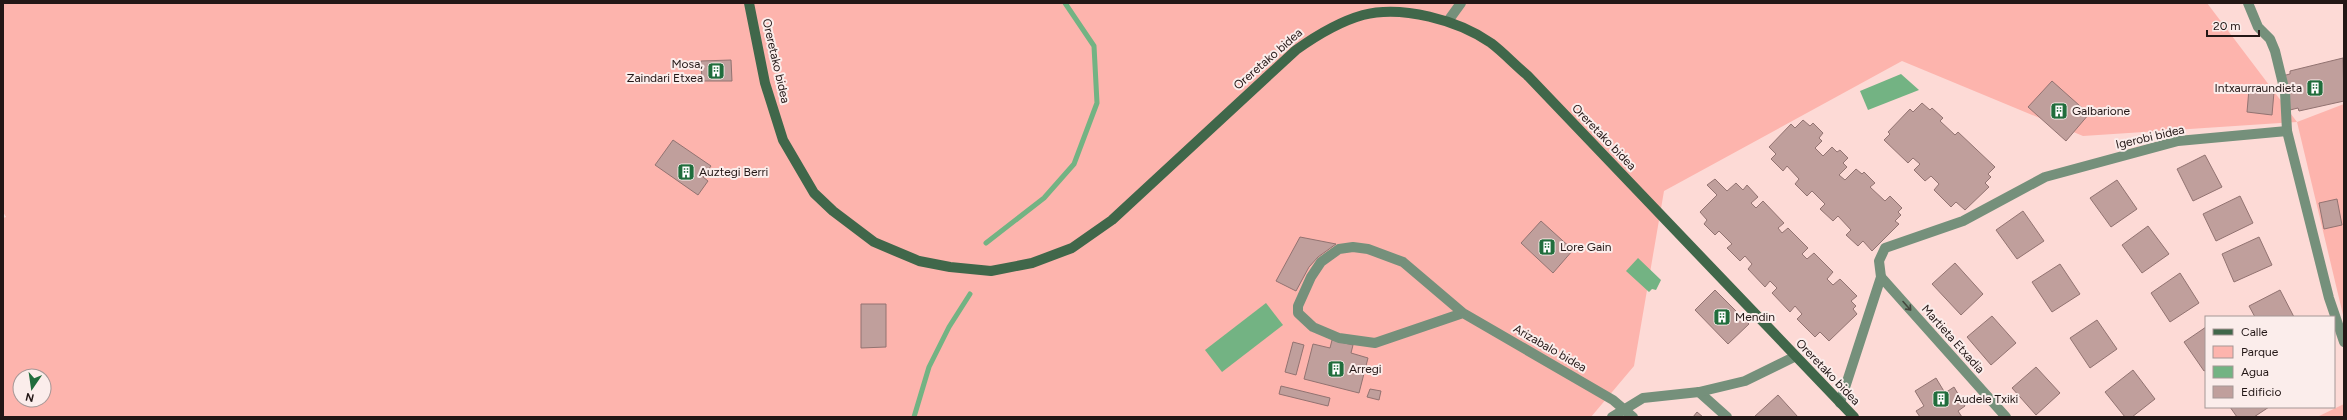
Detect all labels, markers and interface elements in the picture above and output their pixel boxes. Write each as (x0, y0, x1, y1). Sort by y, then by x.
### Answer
scale bar (2207, 12, 2259, 38)
street label: Oreretako bidea (759, 17, 793, 105)
text: 20 m (2213, 19, 2241, 33)
street label: Oreretako bidea (1231, 25, 1305, 93)
place label: Mosa, Zaindari Etxea (627, 57, 703, 85)
building icon: Mosa, Zaindari Etxea (706, 61, 726, 81)
building icon: Intxaurraundieta (2305, 78, 2325, 98)
place label: Intxaurraundieta (2214, 81, 2302, 95)
street label: Oreretako bidea (1569, 101, 1639, 173)
building icon: Galbarione (2049, 101, 2069, 121)
place label: Galbarione (2072, 104, 2131, 118)
street label: Igerobi bidea (2114, 122, 2186, 152)
building icon: Auztegi Berri (676, 162, 696, 182)
place label: Auztegi Berri (699, 165, 768, 179)
building icon: Lore Gain (1537, 237, 1557, 257)
place label: Lore Gain (1560, 240, 1612, 254)
one-way arrow (1902, 301, 1911, 311)
street label: Martieta Etxadia (1919, 302, 1987, 376)
building icon: Mendin (1712, 307, 1732, 327)
place label: Mendin (1735, 310, 1775, 324)
legend (2205, 316, 2335, 408)
street label: Arizabalo bidea (1511, 321, 1589, 375)
text: Calle (2241, 325, 2268, 339)
street label: Oreretako bidea (1793, 336, 1863, 408)
text: Parque (2241, 345, 2279, 359)
building icon: Arregi (1326, 359, 1346, 379)
place label: Arregi (1349, 362, 1382, 376)
text: Agua (2241, 365, 2269, 379)
north arrow (12, 368, 52, 408)
text: Edificio (2241, 385, 2281, 399)
building icon: Audele Txiki (1931, 389, 1951, 409)
text: N (24, 390, 35, 405)
place label: Audele Txiki (1954, 392, 2018, 406)

